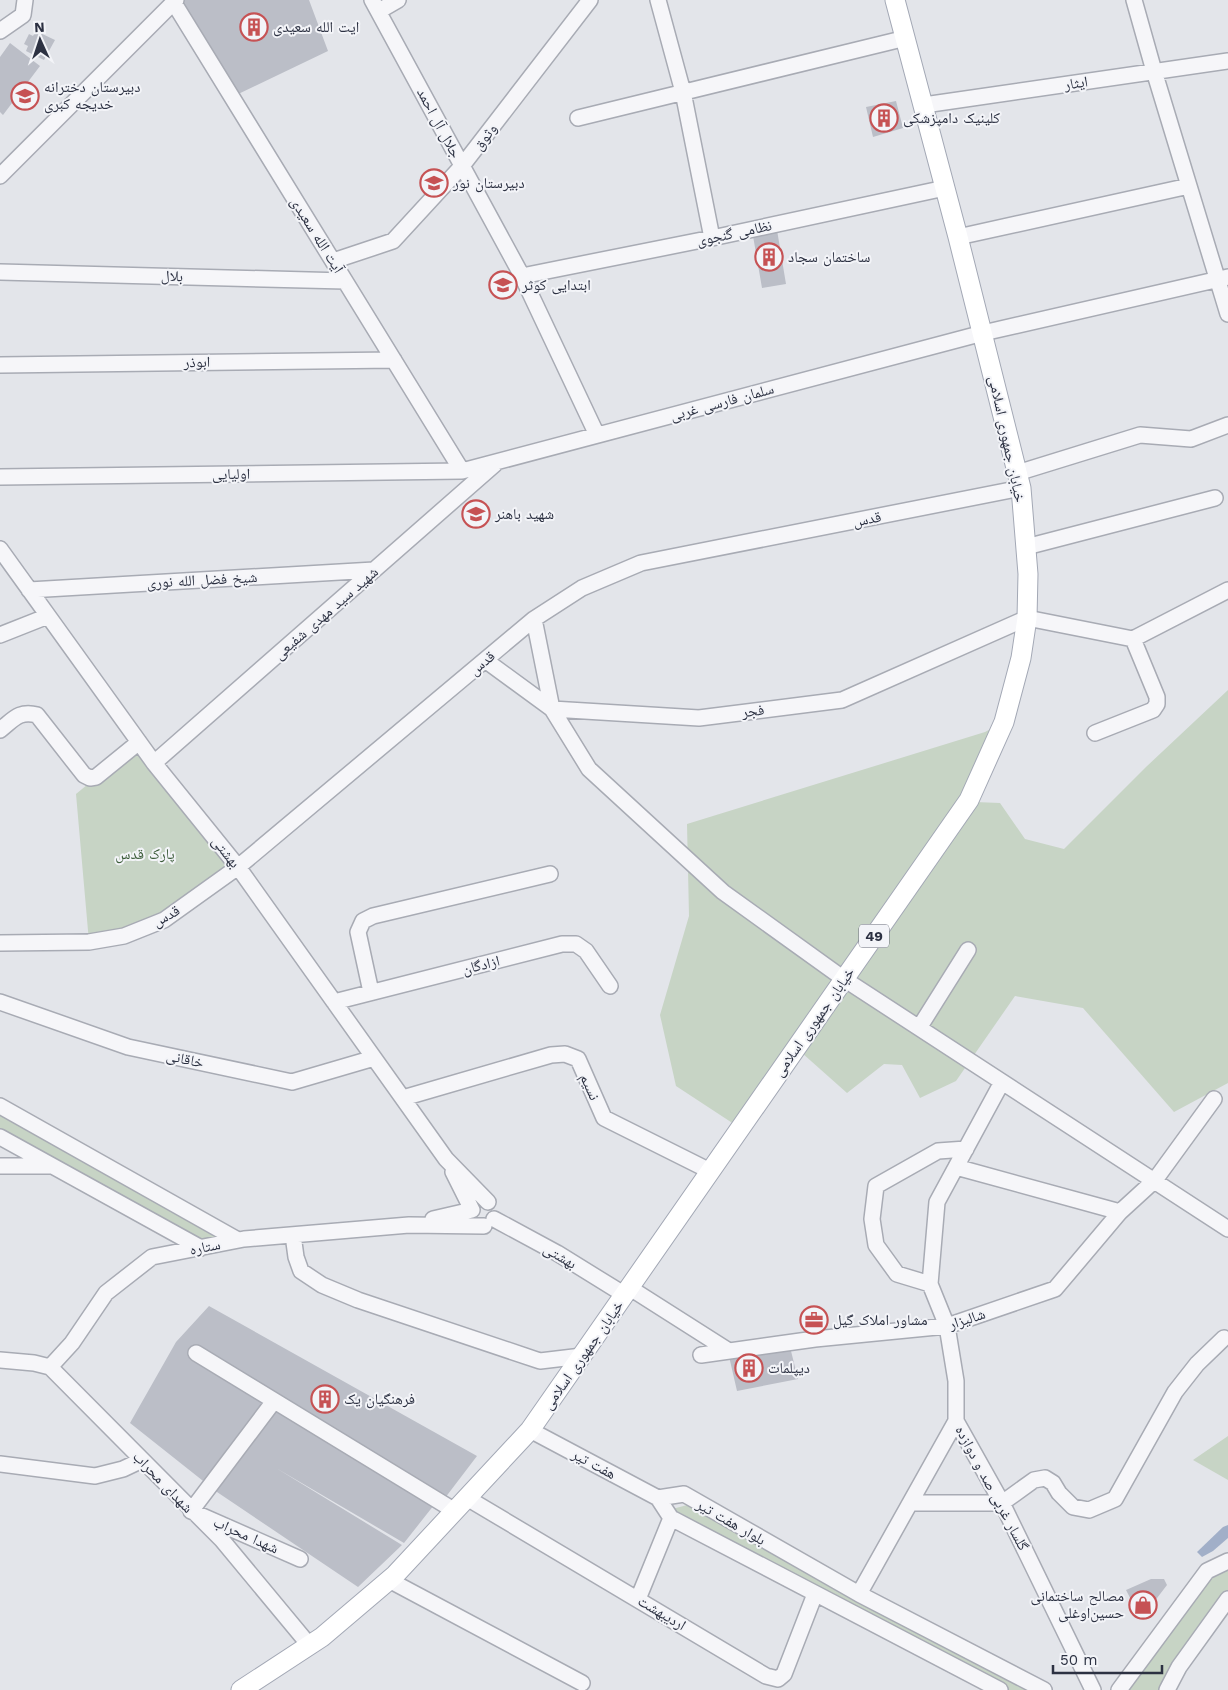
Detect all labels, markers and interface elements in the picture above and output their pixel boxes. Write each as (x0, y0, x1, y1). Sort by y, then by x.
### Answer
building icon: ایت الله سعیدی (239, 12, 269, 42)
north arrow (15, 15, 65, 65)
place label: ایت الله سعیدی (273, 18, 359, 37)
text: N (34, 19, 45, 35)
street label: ایثار (1062, 72, 1089, 94)
place label: دبیرستان دخترانه خدیجه کبری (44, 78, 140, 114)
school or university icon: دبیرستان دخترانه خدیجه کبری (10, 81, 40, 111)
street label: جلال آل احمد (412, 85, 465, 162)
building icon: کلینیک دامپزشکی (869, 103, 899, 133)
place label: کلینیک دامپزشکی (903, 109, 1000, 128)
street label: وثوق (469, 120, 502, 155)
school or university icon: دبیرستان نور (419, 168, 449, 198)
place label: دبیرستان نور (452, 174, 525, 193)
street label: آیت الله سعیدی (286, 194, 348, 278)
street label: نظامی گنجوی (695, 216, 774, 251)
building icon: ساختمان سجاد (754, 242, 784, 272)
place label: ساختمان سجاد (788, 248, 870, 267)
street label: بلال (161, 267, 183, 286)
school or university icon: ابتدایی کوثر (488, 270, 518, 300)
place label: ابتدایی کوثر (521, 276, 591, 295)
street label: ابوذر (182, 353, 211, 371)
street label: خیابان جمهوری اسلامی (984, 374, 1029, 505)
street label: سلمان فارسی غربی (668, 379, 776, 425)
street label: اولیایی (212, 465, 250, 484)
school or university icon: شهید باهنر (461, 499, 491, 529)
place label: شهید باهنر (494, 505, 554, 523)
street label: قدس (851, 507, 883, 532)
street label: شهید سید مهدی شفیعی (270, 563, 383, 664)
street label: شیخ فضل الله نوری (146, 568, 258, 593)
street label: قدس (465, 647, 499, 680)
street label: فجر (740, 701, 765, 721)
street label: بهشتی (207, 832, 244, 872)
park label: پارک قدس (115, 845, 175, 864)
street label: قدس (149, 901, 183, 932)
road number: 49 (859, 924, 889, 948)
street label: ازادگان (460, 952, 502, 979)
street label: خیابان جمهوری اسلامی (770, 964, 859, 1081)
street label: خاقانی (164, 1046, 206, 1073)
street label: نسیم (575, 1071, 604, 1104)
street label: ستاره (188, 1235, 222, 1259)
street label: بهشتی (540, 1239, 580, 1274)
street label: خیابان جمهوری اسلامی (539, 1297, 628, 1414)
office icon: مشاور املاک گیل (799, 1305, 829, 1335)
street label: شالیزار (945, 1305, 988, 1334)
place label: مشاور املاک گیل (833, 1311, 928, 1330)
building icon: دیپلمات (734, 1353, 764, 1383)
place label: دیپلمات (768, 1359, 810, 1377)
building icon: فرهنگیان یک (310, 1384, 340, 1414)
place label: فرهنگیان یک (344, 1390, 415, 1409)
street label: گلسار غربی صد و دوازده (951, 1422, 1033, 1554)
street label: هفت تیر (568, 1444, 619, 1483)
street label: شهدای محراب (128, 1447, 197, 1517)
street label: بلوار هفت تیر (692, 1495, 769, 1549)
street label: شهدا محراب (211, 1513, 281, 1557)
place label: مصالح ساختمانی حسین‌اوغلی (1030, 1587, 1124, 1623)
shop icon: مصالح ساختمانی حسین‌اوغلی (1128, 1590, 1158, 1620)
street label: اردیبهشت (635, 1592, 689, 1634)
scale bar (1053, 1642, 1162, 1674)
text: 50 m (1060, 1651, 1097, 1669)

